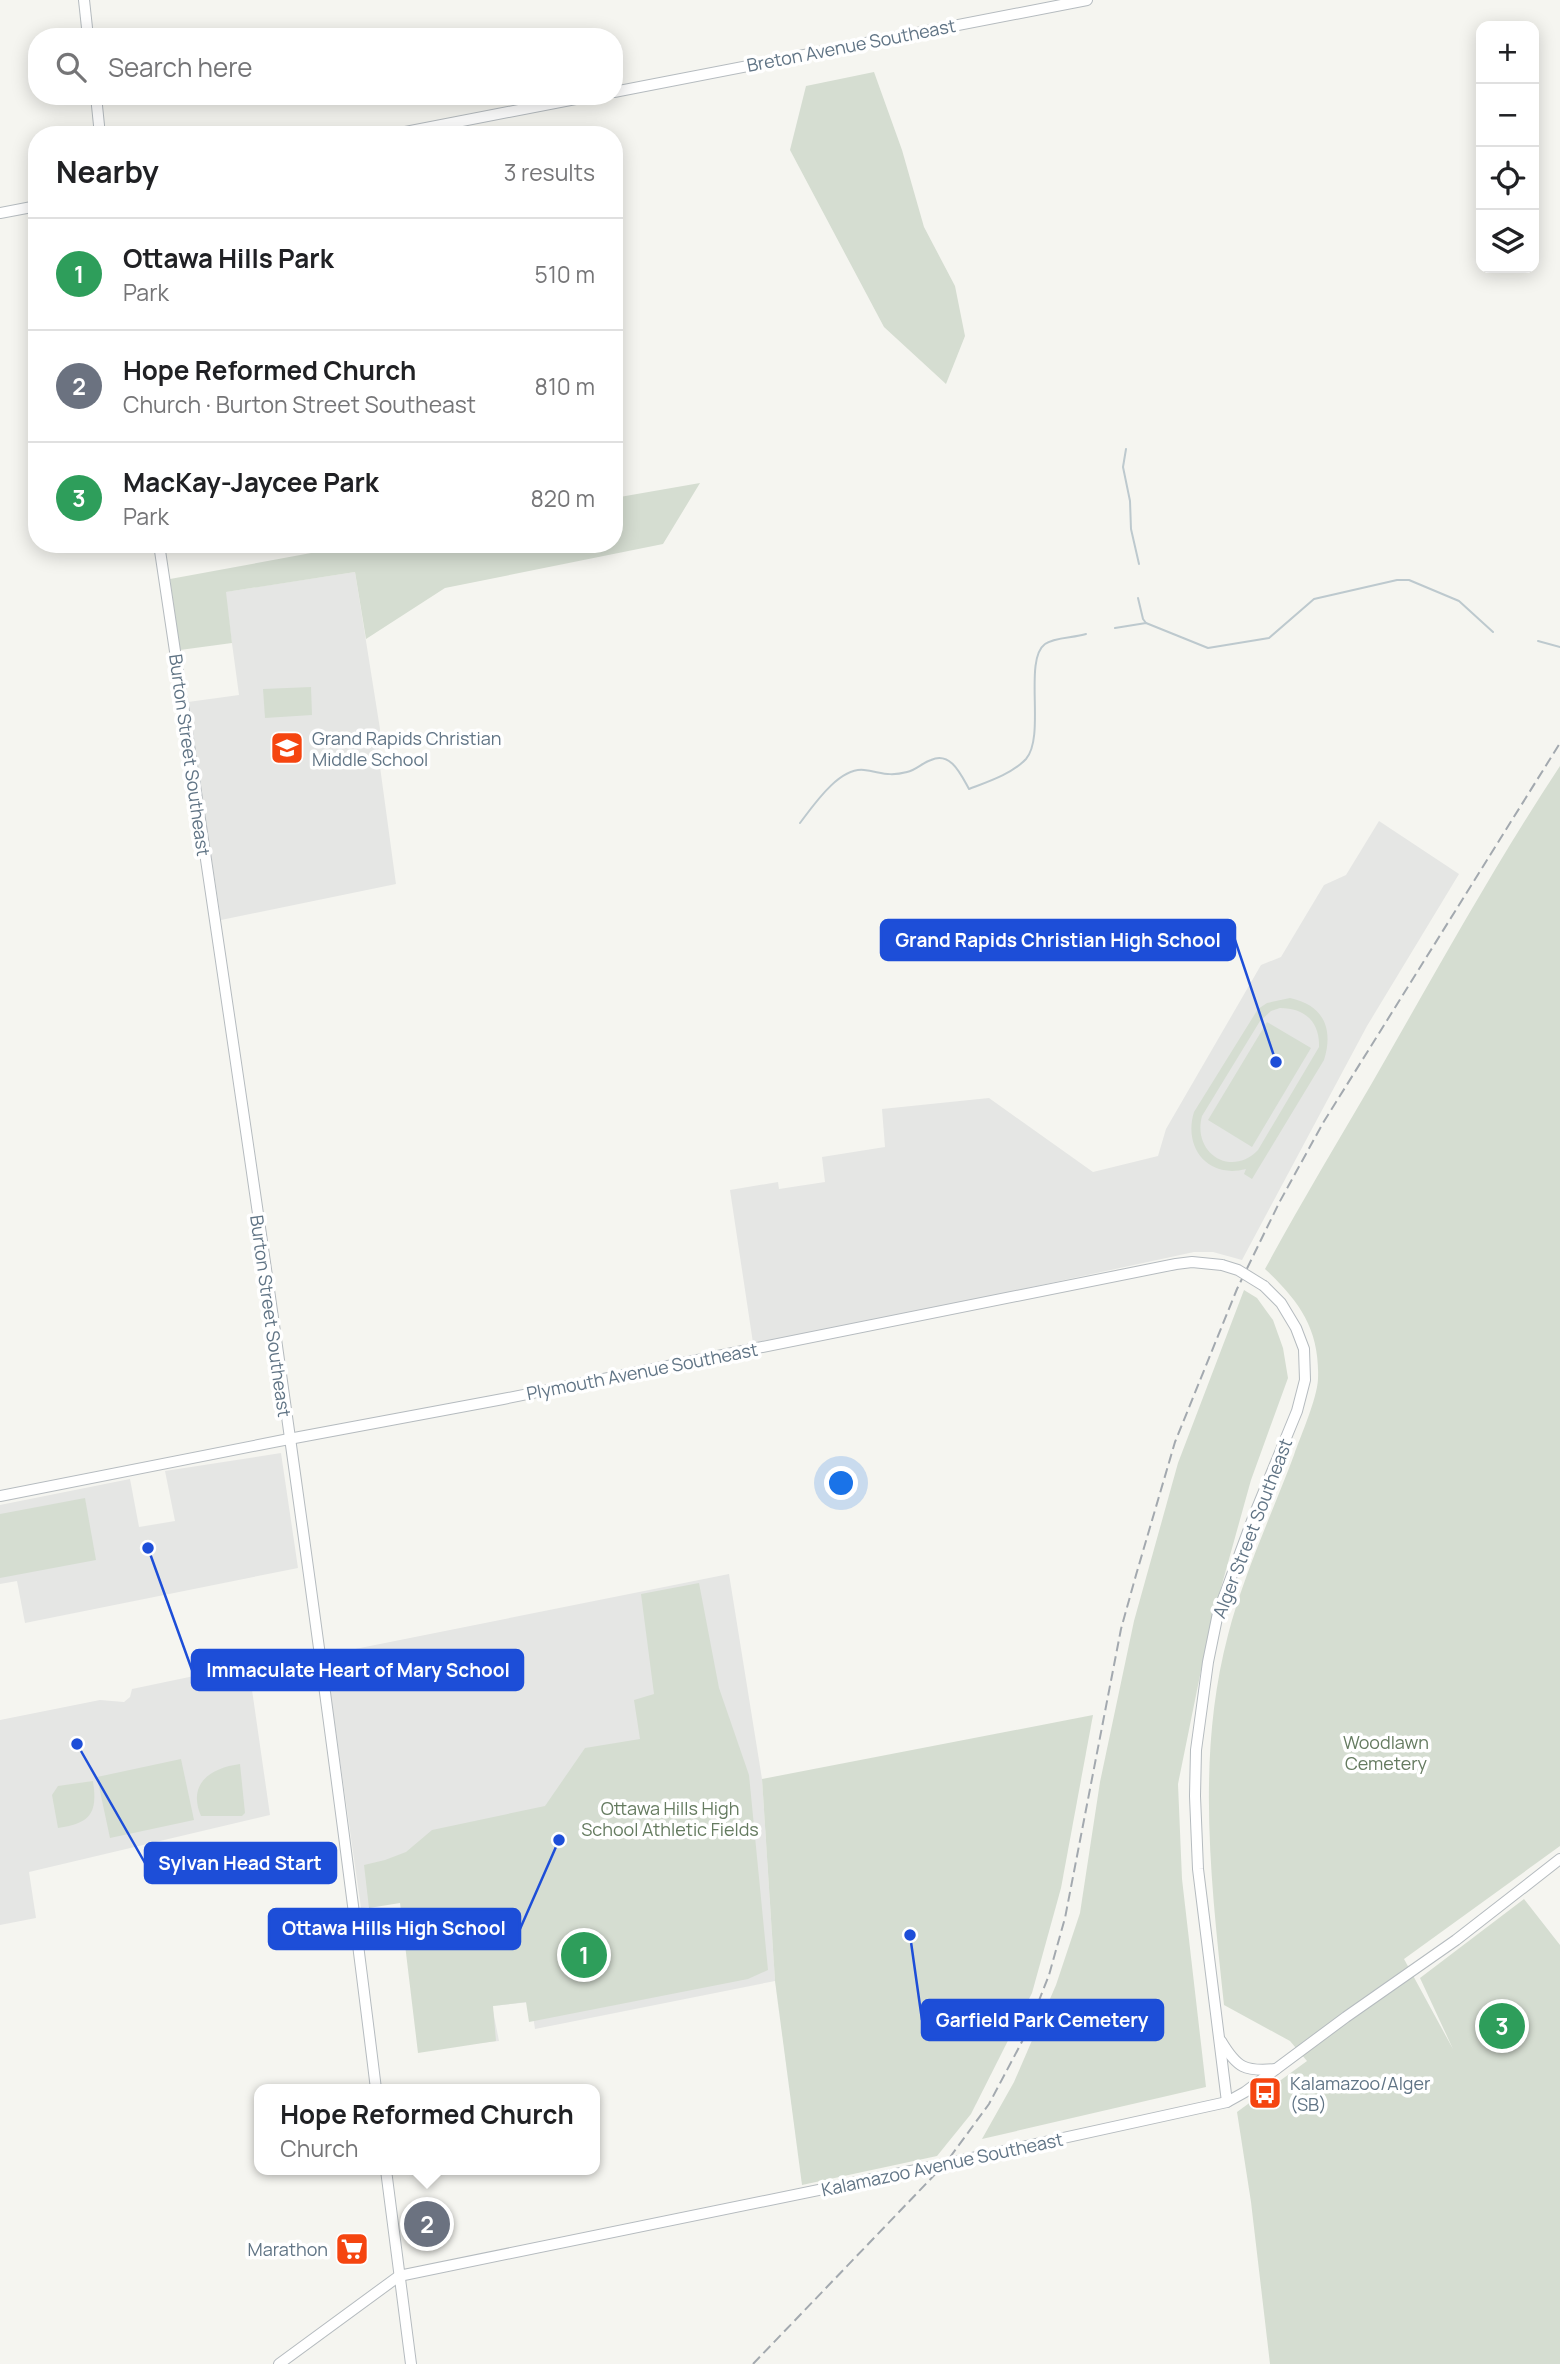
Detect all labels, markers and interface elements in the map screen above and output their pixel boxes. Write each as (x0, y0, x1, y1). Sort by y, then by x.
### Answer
street label: Breton Avenue Southeast (745, 13, 957, 77)
map controls (1476, 21, 1539, 273)
button: + (1476, 21, 1539, 84)
search box (28, 28, 623, 105)
icon: search (52, 48, 90, 86)
text: Search here (108, 49, 253, 85)
button: − (1476, 84, 1539, 147)
button: locate (1476, 147, 1539, 210)
text: Nearby (56, 151, 159, 192)
text: 3 results (504, 156, 595, 188)
button: layers (1476, 210, 1539, 273)
text: Ottawa Hills Park (123, 240, 334, 276)
text: 1 (74, 258, 84, 290)
text: 510 m (535, 258, 595, 290)
text: Park (123, 276, 169, 308)
text: Hope Reformed Church (123, 352, 416, 388)
text: 2 (72, 370, 86, 402)
text: 810 m (535, 370, 595, 402)
text: Church · Burton Street Southeast (123, 388, 476, 420)
text: MacKay-Jaycee Park (123, 464, 379, 500)
text: 3 (72, 482, 86, 514)
text: 820 m (530, 482, 595, 514)
text: Park (123, 500, 169, 532)
street label: Burton Street Southeast (164, 652, 216, 858)
place label: Grand Rapids Christian Middle School (312, 726, 501, 771)
school or university icon: Grand Rapids Christian Middle School (268, 729, 306, 767)
callout: Grand Rapids Christian High School (881, 920, 1235, 960)
text: Grand Rapids Christian High School (895, 927, 1221, 953)
street label: Burton Street Southeast (245, 1213, 297, 1419)
street label: Plymouth Avenue Southeast (524, 1337, 760, 1405)
street label: Alger Street Southeast (1207, 1435, 1297, 1621)
your location (824, 1466, 858, 1500)
callout: Immaculate Heart of Mary School (192, 1650, 523, 1690)
text: Immaculate Heart of Mary School (206, 1657, 510, 1683)
park label: Woodlawn Cemetery (1343, 1730, 1429, 1775)
park label: Ottawa Hills High School Athletic Fields (581, 1796, 759, 1841)
callout: Sylvan Head Start (145, 1843, 336, 1883)
text: Sylvan Head Start (158, 1850, 322, 1876)
callout: Ottawa Hills High School (269, 1909, 520, 1949)
text: Ottawa Hills High School (282, 1915, 506, 1941)
pin: 1 (561, 1929, 607, 1981)
callout: Garfield Park Cemetery (922, 2000, 1163, 2040)
pin: 3 (1479, 2000, 1525, 2052)
text: Garfield Park Cemetery (936, 2007, 1149, 2033)
place label: Kalamazoo/Alger (SB) (1290, 2071, 1431, 2116)
bus stop icon: Kalamazoo/Alger (SB) (1246, 2074, 1284, 2112)
popup (254, 2084, 600, 2175)
text: Hope Reformed Church (280, 2096, 574, 2132)
street label: Kalamazoo Avenue Southeast (819, 2127, 1065, 2201)
text: Church (280, 2132, 359, 2164)
pin: 2 (404, 2198, 450, 2250)
supermarket icon: Marathon (333, 2230, 371, 2268)
place label: Marathon (248, 2237, 328, 2261)

